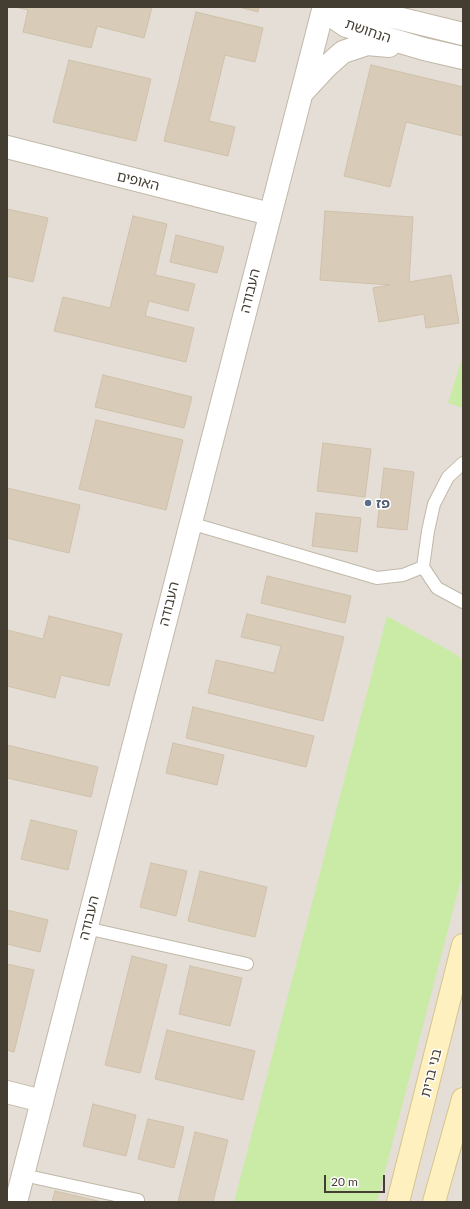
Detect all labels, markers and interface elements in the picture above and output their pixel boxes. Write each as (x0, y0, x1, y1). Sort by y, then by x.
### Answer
street label: הנחושת (343, 15, 393, 47)
street label: האופים (115, 168, 161, 194)
street label: העבודה (236, 267, 264, 315)
place label: פז (376, 495, 390, 511)
marker: פז (363, 498, 373, 508)
street label: העבודה (155, 580, 183, 628)
street label: העבודה (75, 894, 103, 942)
street label: בני ברית (417, 1047, 445, 1099)
scale bar (326, 1167, 387, 1193)
text: 20 m (331, 1174, 358, 1189)

